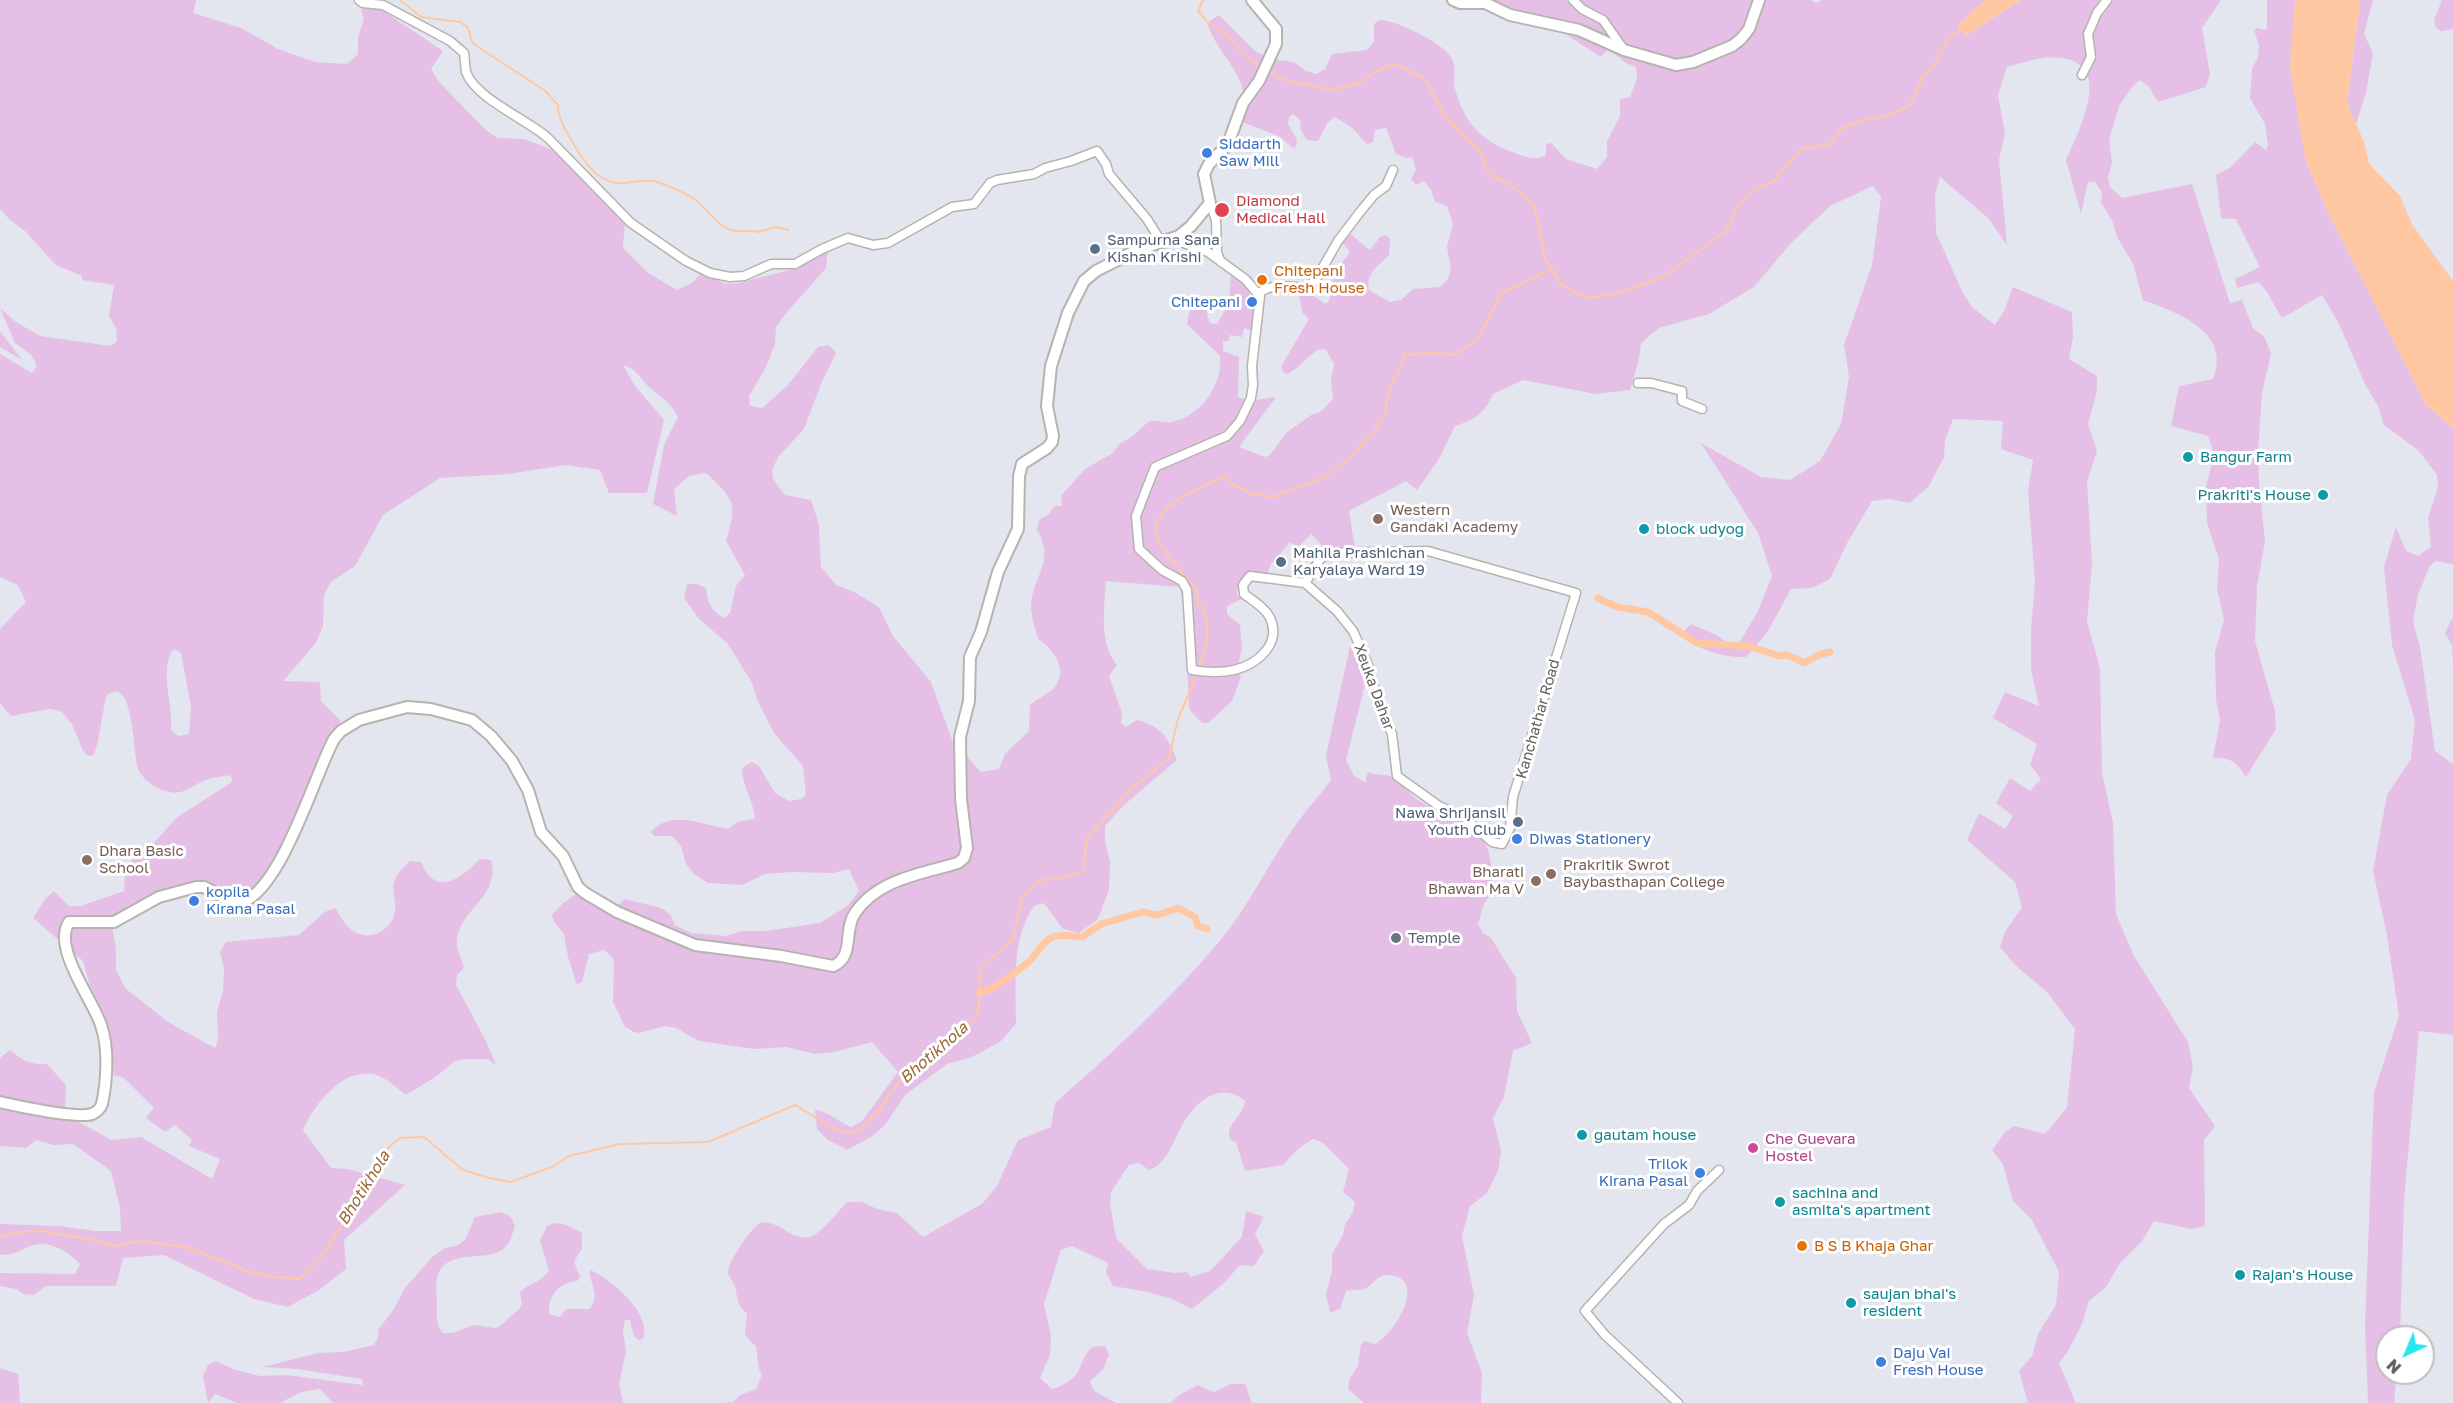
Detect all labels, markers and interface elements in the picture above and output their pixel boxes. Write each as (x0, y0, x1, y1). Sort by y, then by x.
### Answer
place label: Siddarth Saw Mill (1219, 135, 1281, 170)
marker: Siddarth Saw Mill (1200, 146, 1214, 160)
place label: Diamond Medical Hall (1236, 192, 1326, 227)
marker: Diamond Medical Hall (1213, 201, 1231, 219)
place label: Sampurna Sana Kishan Krishi (1107, 231, 1220, 266)
marker: Sampurna Sana Kishan Krishi (1088, 242, 1102, 256)
place label: Chitepani Fresh House (1274, 262, 1364, 297)
marker: Chitepani Fresh House (1255, 273, 1269, 287)
place label: Chitepani (1171, 293, 1240, 311)
marker: Chitepani (1245, 295, 1259, 309)
place label: Bangur Farm (2200, 448, 2292, 466)
marker: Bangur Farm (2181, 450, 2195, 464)
place label: Prakriti's House (2198, 486, 2311, 504)
marker: Prakriti's House (2316, 488, 2330, 502)
place label: Western Gandaki Academy (1390, 501, 1518, 536)
marker: Western Gandaki Academy (1371, 512, 1385, 526)
place label: block udyog (1656, 520, 1744, 538)
marker: block udyog (1637, 522, 1651, 536)
place label: Mahila Prashichan Karyalaya Ward 19 (1293, 544, 1425, 579)
marker: Mahila Prashichan Karyalaya Ward 19 (1274, 555, 1288, 569)
street label: Xeuka Dahar (1350, 641, 1398, 733)
street label: Kanchathar Road (1512, 657, 1564, 781)
place label: Nawa Shrijansil Youth Club (1395, 804, 1506, 839)
marker: Nawa Shrijansil Youth Club (1511, 815, 1525, 829)
place label: Diwas Stationery (1529, 830, 1651, 848)
marker: Diwas Stationery (1510, 832, 1524, 846)
place label: Dhara Basic School (99, 842, 184, 877)
marker: Dhara Basic School (80, 853, 94, 867)
place label: Prakritik Swrot Baybasthapan College (1563, 856, 1725, 891)
place label: Bharati Bhawan Ma V (1428, 863, 1524, 898)
marker: Prakritik Swrot Baybasthapan College (1544, 867, 1558, 881)
marker: Bharati Bhawan Ma V (1529, 874, 1543, 888)
place label: kopila Kirana Pasal (206, 883, 295, 918)
marker: kopila Kirana Pasal (187, 894, 201, 908)
place label: Temple (1408, 929, 1460, 947)
marker: Temple (1389, 931, 1403, 945)
water label: Bhotikhola (896, 1018, 972, 1088)
place label: gautam house (1594, 1126, 1696, 1144)
marker: gautam house (1575, 1128, 1589, 1142)
place label: Che Guevara Hostel (1765, 1130, 1856, 1165)
marker: Che Guevara Hostel (1746, 1141, 1760, 1155)
water label: Bhotikhola (334, 1148, 394, 1228)
place label: Trilok Kirana Pasal (1599, 1155, 1688, 1190)
marker: Trilok Kirana Pasal (1693, 1166, 1707, 1180)
place label: sachina and asmita's apartment (1792, 1184, 1930, 1219)
marker: sachina and asmita's apartment (1773, 1195, 1787, 1209)
place label: B S B Khaja Ghar (1814, 1237, 1933, 1255)
marker: B S B Khaja Ghar (1795, 1239, 1809, 1253)
place label: Rajan's House (2252, 1266, 2353, 1284)
marker: Rajan's House (2233, 1268, 2247, 1282)
place label: saujan bhai's resident (1863, 1285, 1956, 1320)
marker: saujan bhai's resident (1844, 1296, 1858, 1310)
north arrow (2375, 1325, 2435, 1385)
place label: Daju Vai Fresh House (1893, 1344, 1983, 1379)
marker: Daju Vai Fresh House (1874, 1355, 1888, 1369)
text: N (2383, 1355, 2405, 1378)

